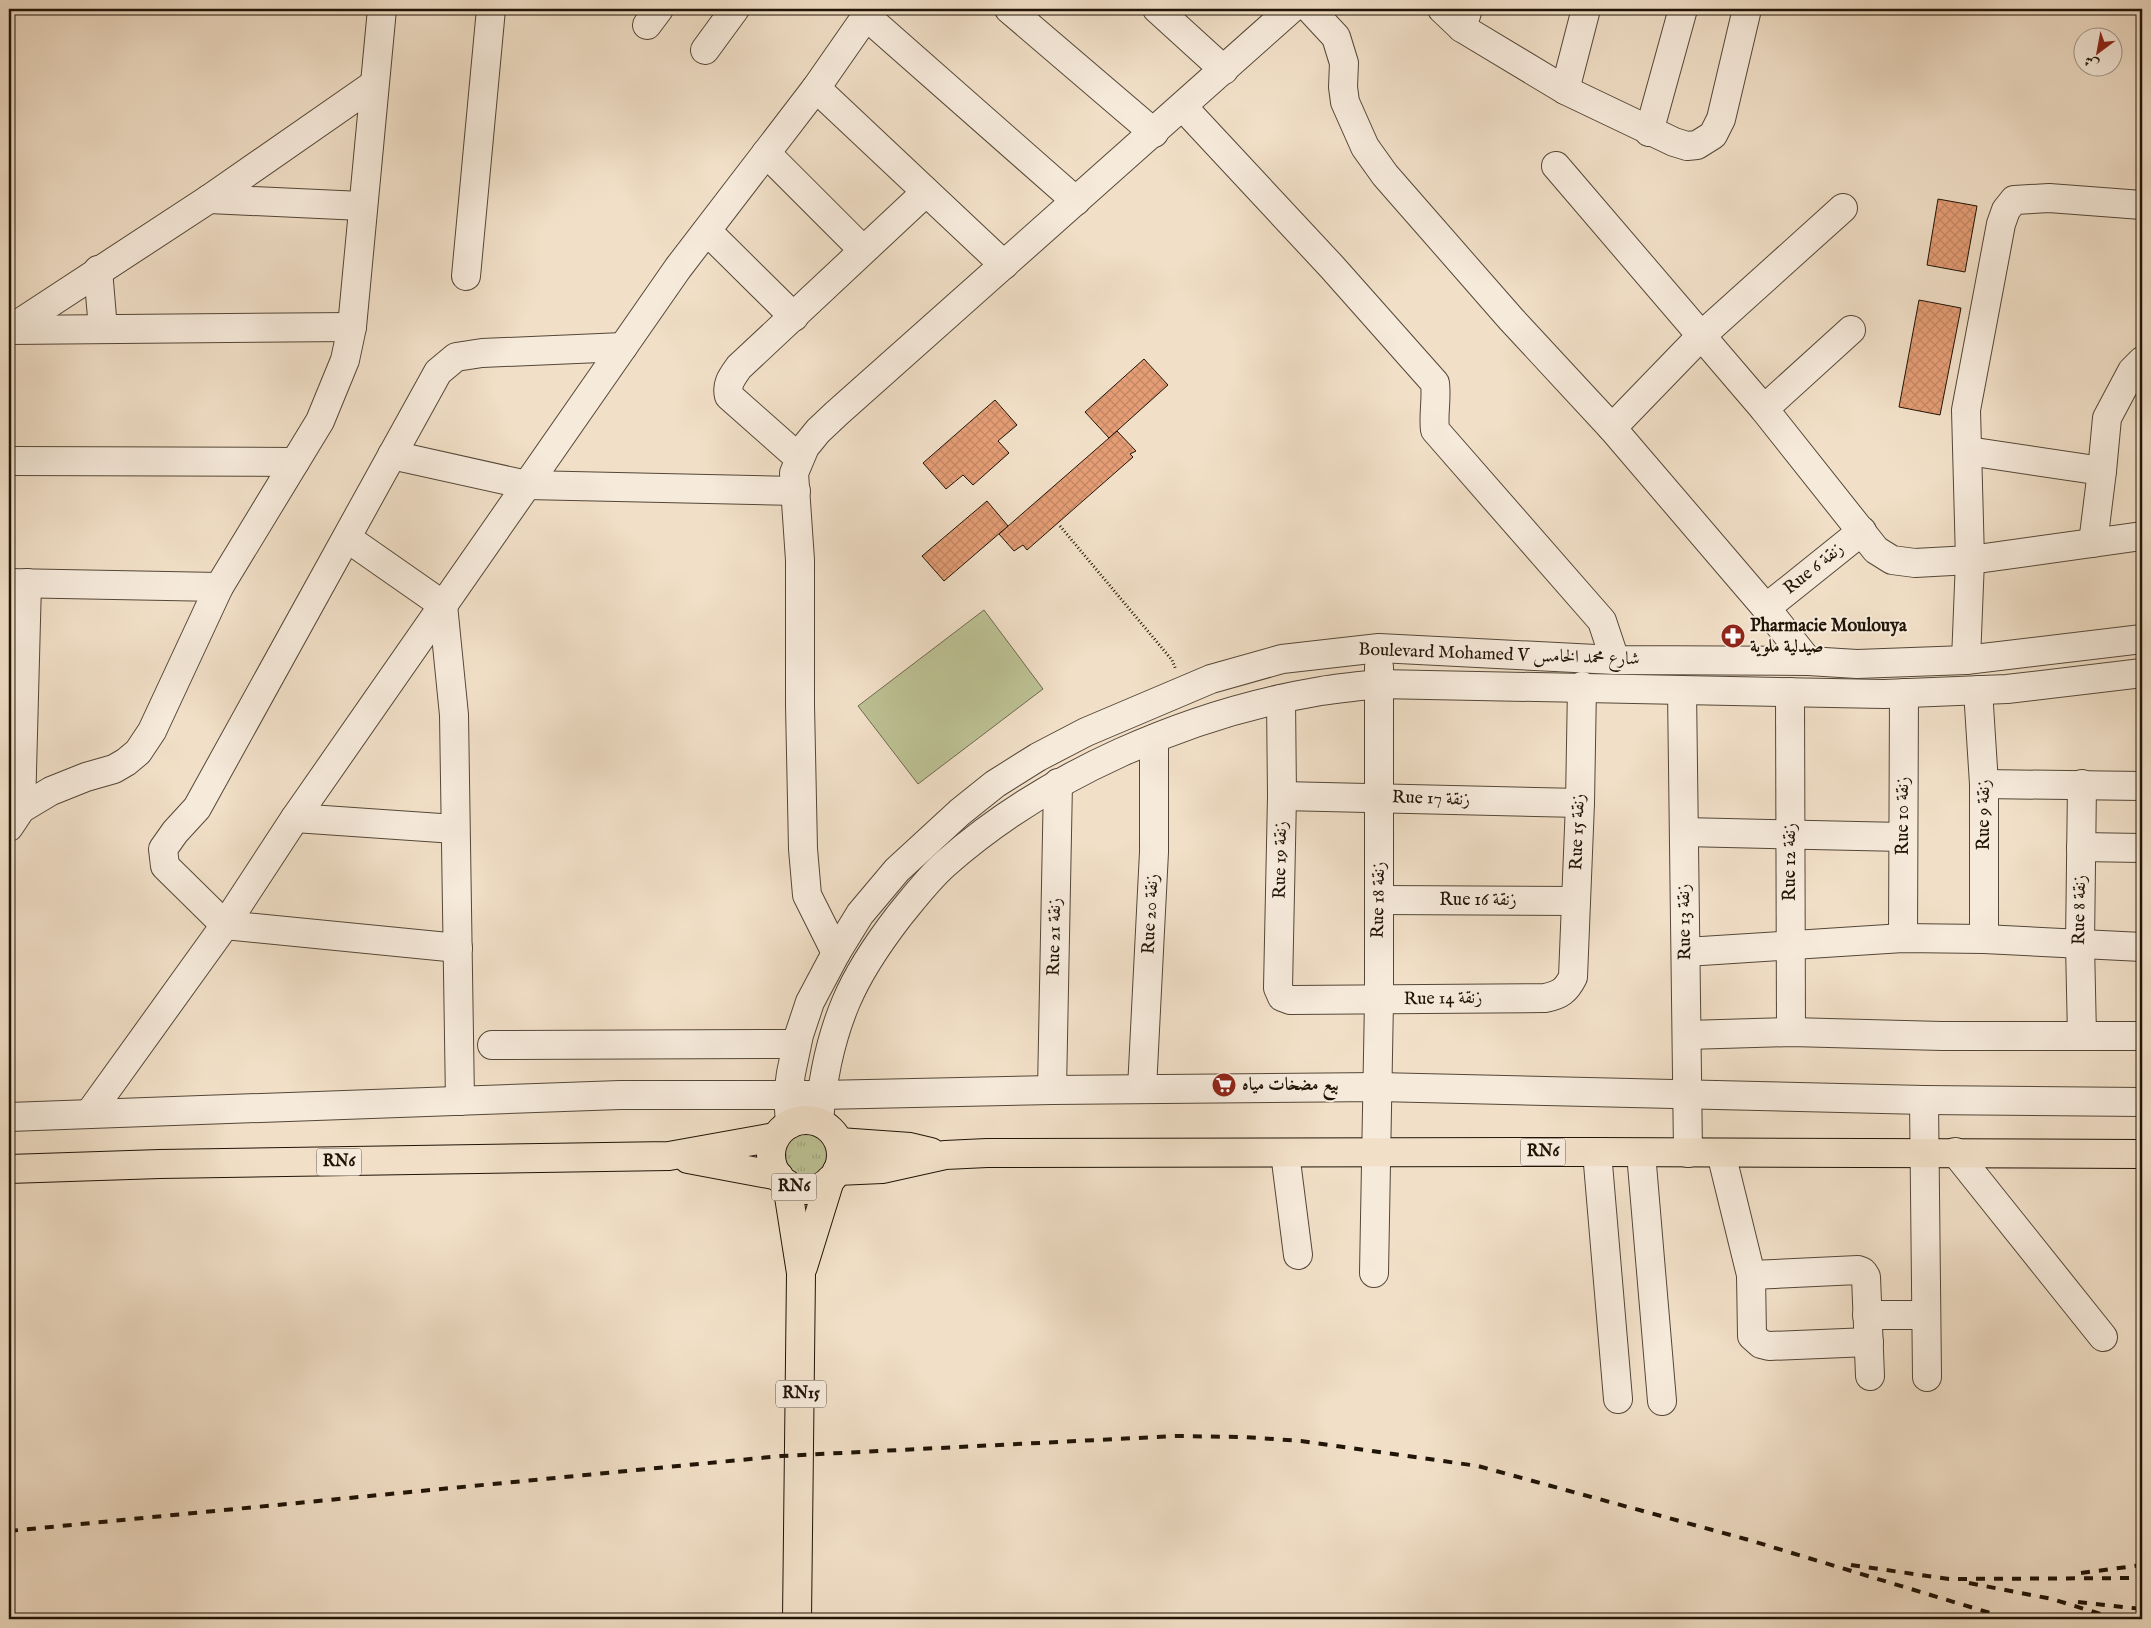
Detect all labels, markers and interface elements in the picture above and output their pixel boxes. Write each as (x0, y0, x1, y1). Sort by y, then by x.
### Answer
north arrow (2074, 28, 2124, 78)
text: ش (2081, 51, 2102, 73)
street label: Rue 6 زنقة (1779, 538, 1849, 600)
place label: Pharmacie Moulouya صيدلية ملوية (1750, 615, 1908, 659)
pharmacy icon: Pharmacie Moulouya صيدلية ملوية (1720, 623, 1746, 649)
street label: Boulevard Mohamed V شارع محمد الخامس (1358, 639, 1640, 673)
street label: Rue 10 زنقة (1892, 777, 1915, 855)
street label: Rue 9 زنقة (1973, 779, 1996, 851)
street label: Rue 17 زنقة (1391, 786, 1471, 812)
street label: Rue 15 زنقة (1565, 793, 1591, 871)
street label: Rue 19 زنقة (1269, 821, 1293, 899)
street label: Rue 12 زنقة (1779, 823, 1802, 901)
street label: Rue 18 زنقة (1367, 861, 1391, 939)
street label: Rue 20 زنقة (1137, 873, 1165, 955)
street label: Rue 8 زنقة (2068, 875, 2092, 945)
street label: Rue 13 زنقة (1673, 883, 1697, 961)
street label: Rue 16 زنقة (1439, 889, 1517, 912)
street label: Rue 21 زنقة (1043, 898, 1067, 976)
street label: Rue 14 زنقة (1403, 987, 1483, 1011)
supermarket icon: بيع مضخات مياه (1211, 1072, 1237, 1098)
place label: بيع مضخات مياه (1242, 1074, 1339, 1101)
road number: RN6 (1520, 1138, 1566, 1166)
road number: RN6 (316, 1148, 362, 1176)
road number: RN6 (772, 1174, 816, 1200)
road number: RN15 (776, 1380, 826, 1408)

